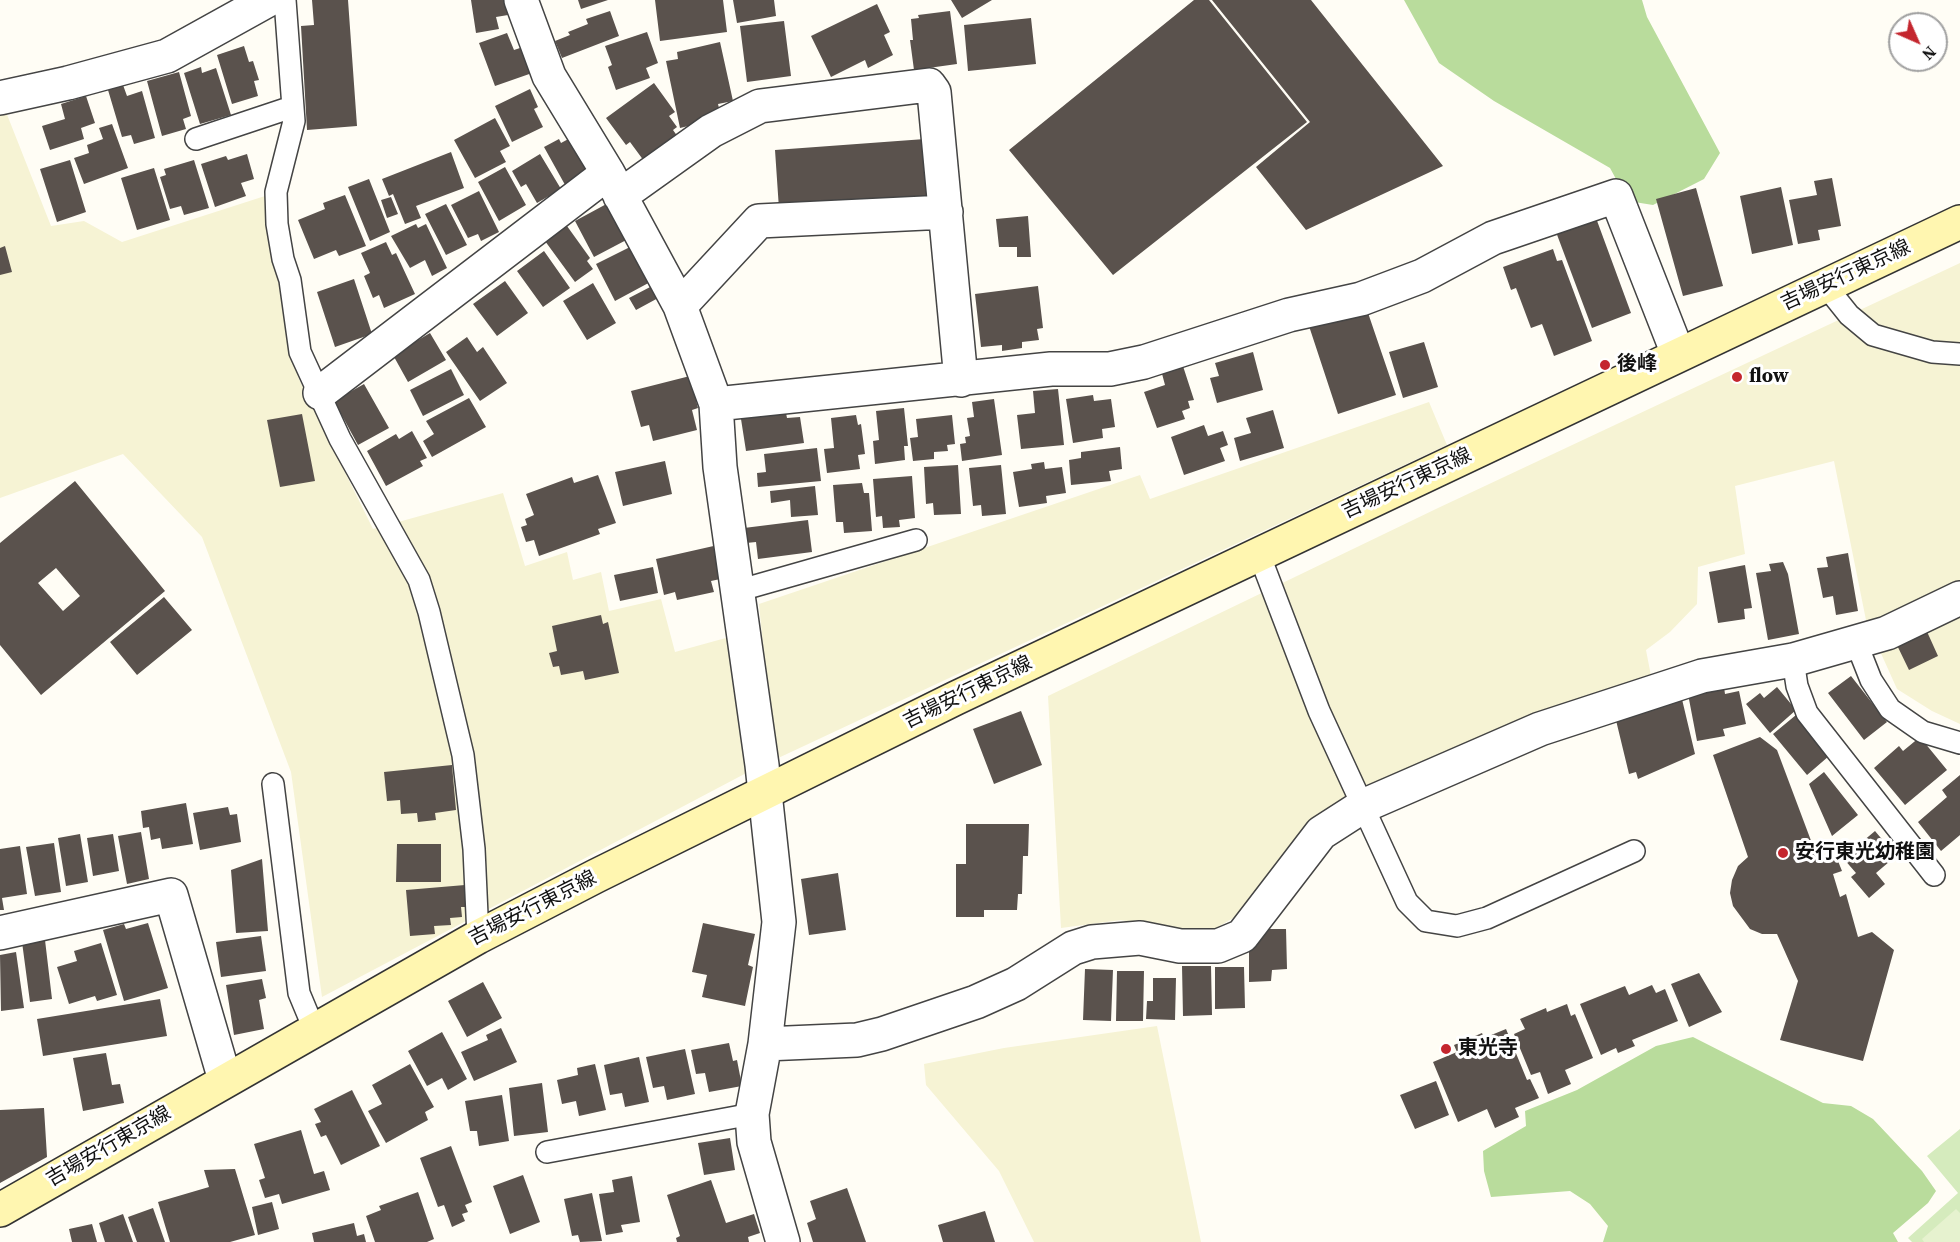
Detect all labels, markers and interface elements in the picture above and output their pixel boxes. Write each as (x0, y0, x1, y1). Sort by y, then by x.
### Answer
north arrow (1888, 12, 1948, 72)
text: N (1917, 41, 1941, 65)
street label: 吉場安行東京線 (1777, 236, 1915, 316)
place label: 後峰 (1617, 353, 1657, 377)
marker: 後峰 (1598, 358, 1612, 372)
place label: flow (1749, 365, 1789, 389)
marker: flow (1730, 370, 1744, 384)
street label: 吉場安行東京線 (1338, 444, 1476, 524)
street label: 吉場安行東京線 (900, 652, 1036, 734)
place label: 安行東光幼稚園 (1795, 841, 1935, 865)
marker: 安行東光幼稚園 (1776, 846, 1790, 860)
street label: 吉場安行東京線 (465, 867, 601, 951)
place label: 東光寺 (1458, 1037, 1518, 1061)
marker: 東光寺 (1439, 1042, 1453, 1056)
street label: 吉場安行東京線 (42, 1102, 176, 1192)

